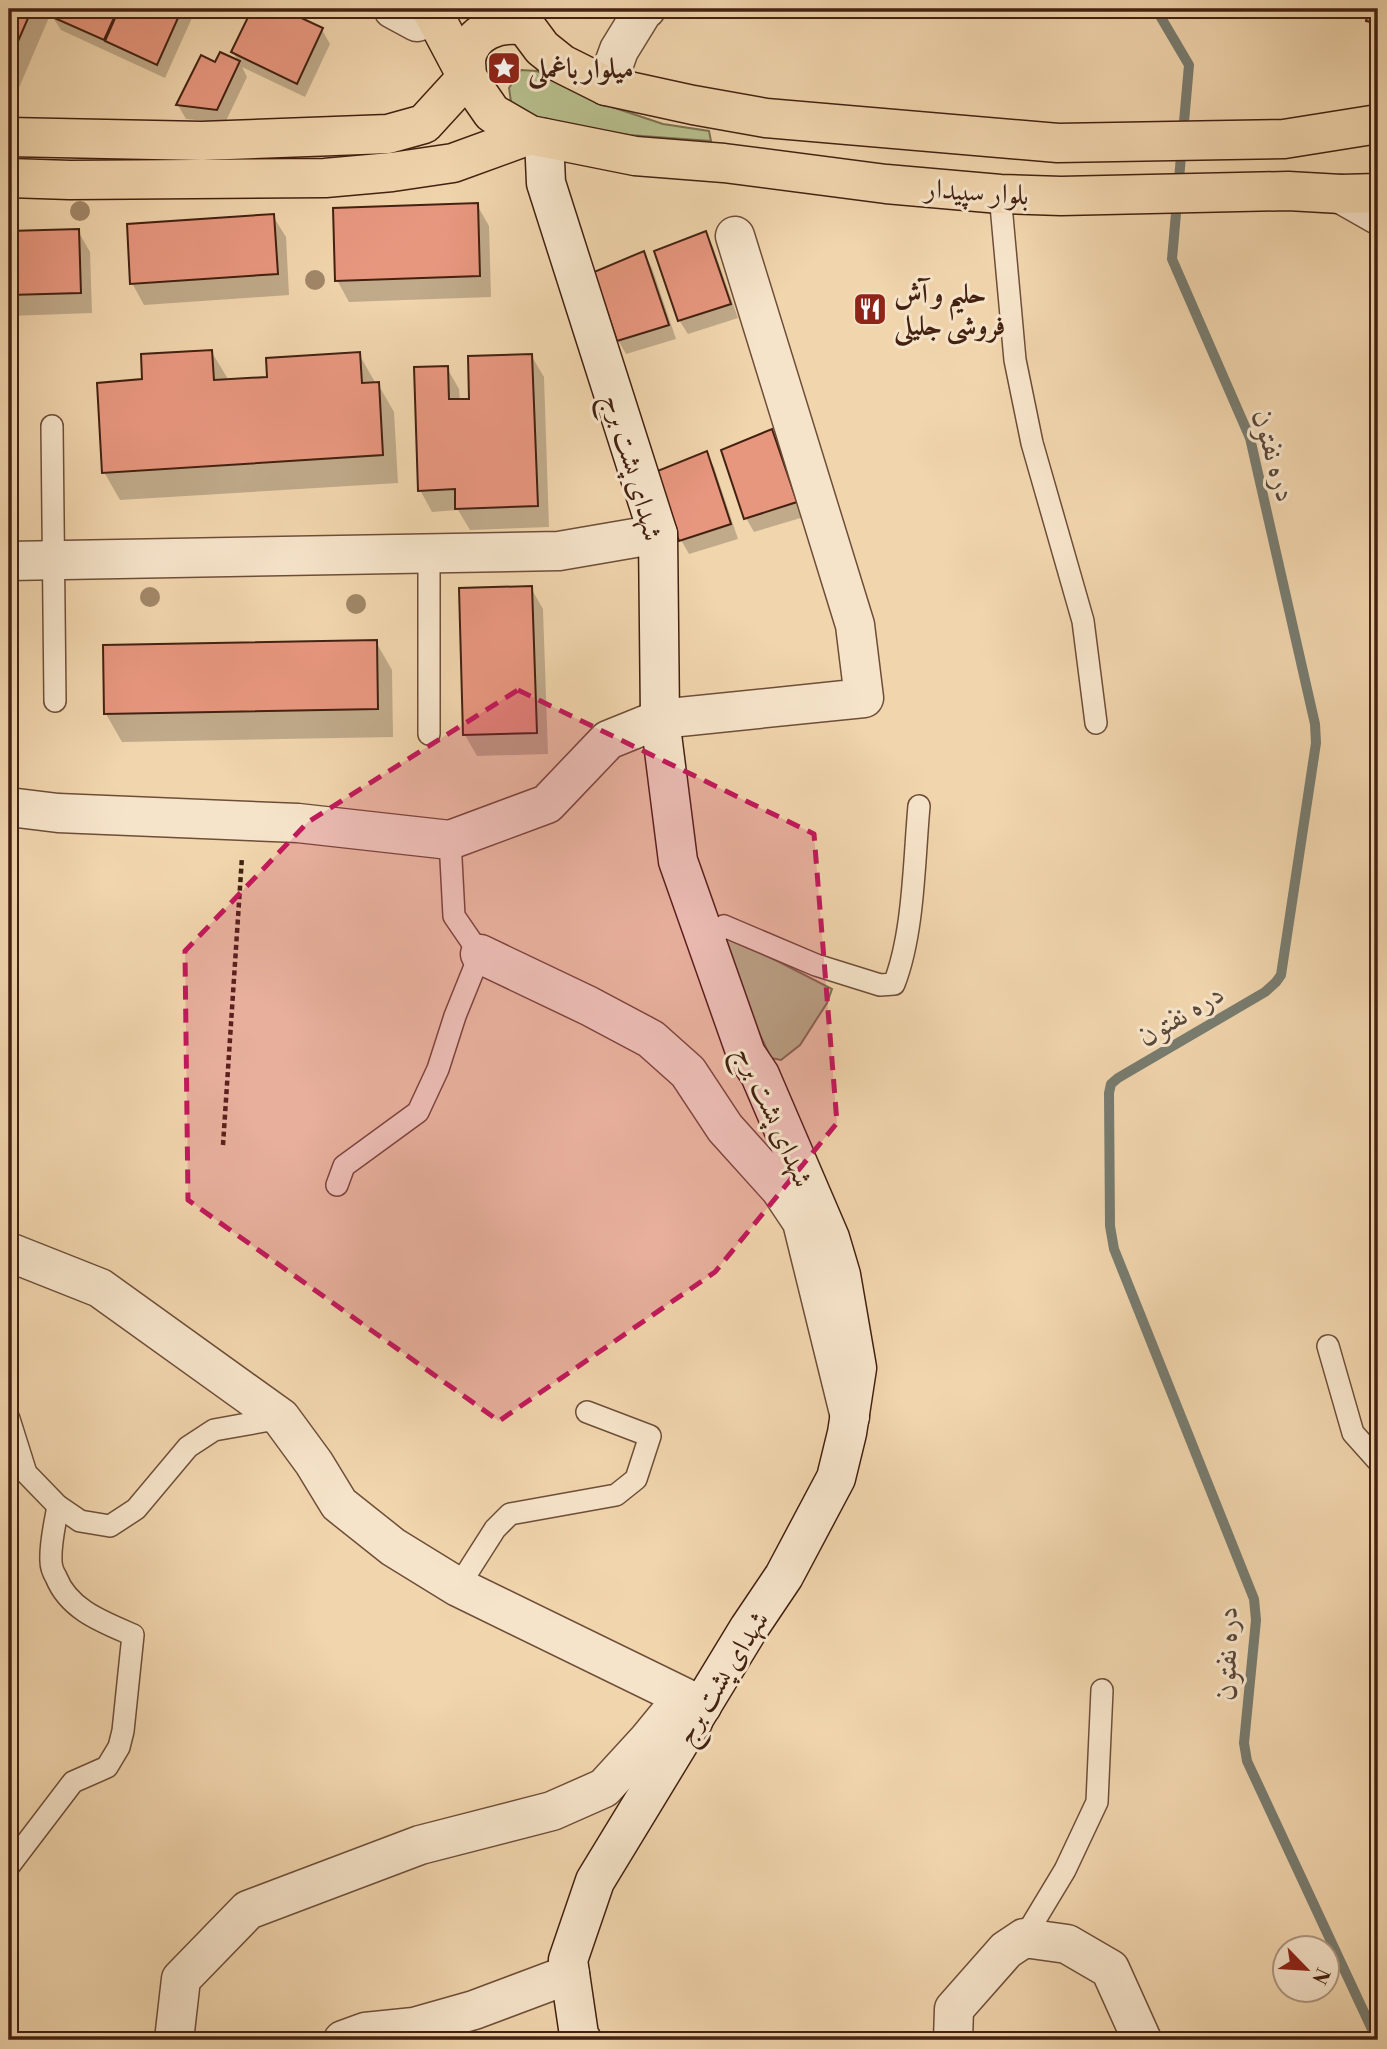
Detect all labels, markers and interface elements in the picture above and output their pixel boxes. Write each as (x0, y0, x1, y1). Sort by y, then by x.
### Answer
place icon: میلوار باغملی (485, 49, 523, 87)
place label: میلوار باغملی (527, 52, 634, 90)
street label: بلوار سپیدار (921, 171, 1030, 215)
place label: حلیم و آش فروشی جلیلی (893, 277, 1006, 347)
restaurant icon: حلیم و آش فروشی جلیلی (851, 290, 889, 328)
street label: شهدای پشت برج (588, 390, 670, 547)
water label: دره نفتون (1243, 406, 1305, 507)
water label: دره نفتون (1131, 974, 1232, 1056)
street label: شهدای پشت برج (721, 1040, 820, 1196)
street label: شهدای پشت برج (667, 1604, 783, 1755)
water label: دره نفتون (1207, 1605, 1247, 1701)
north arrow (1272, 1934, 1342, 2004)
text: N (1306, 1964, 1335, 1988)

